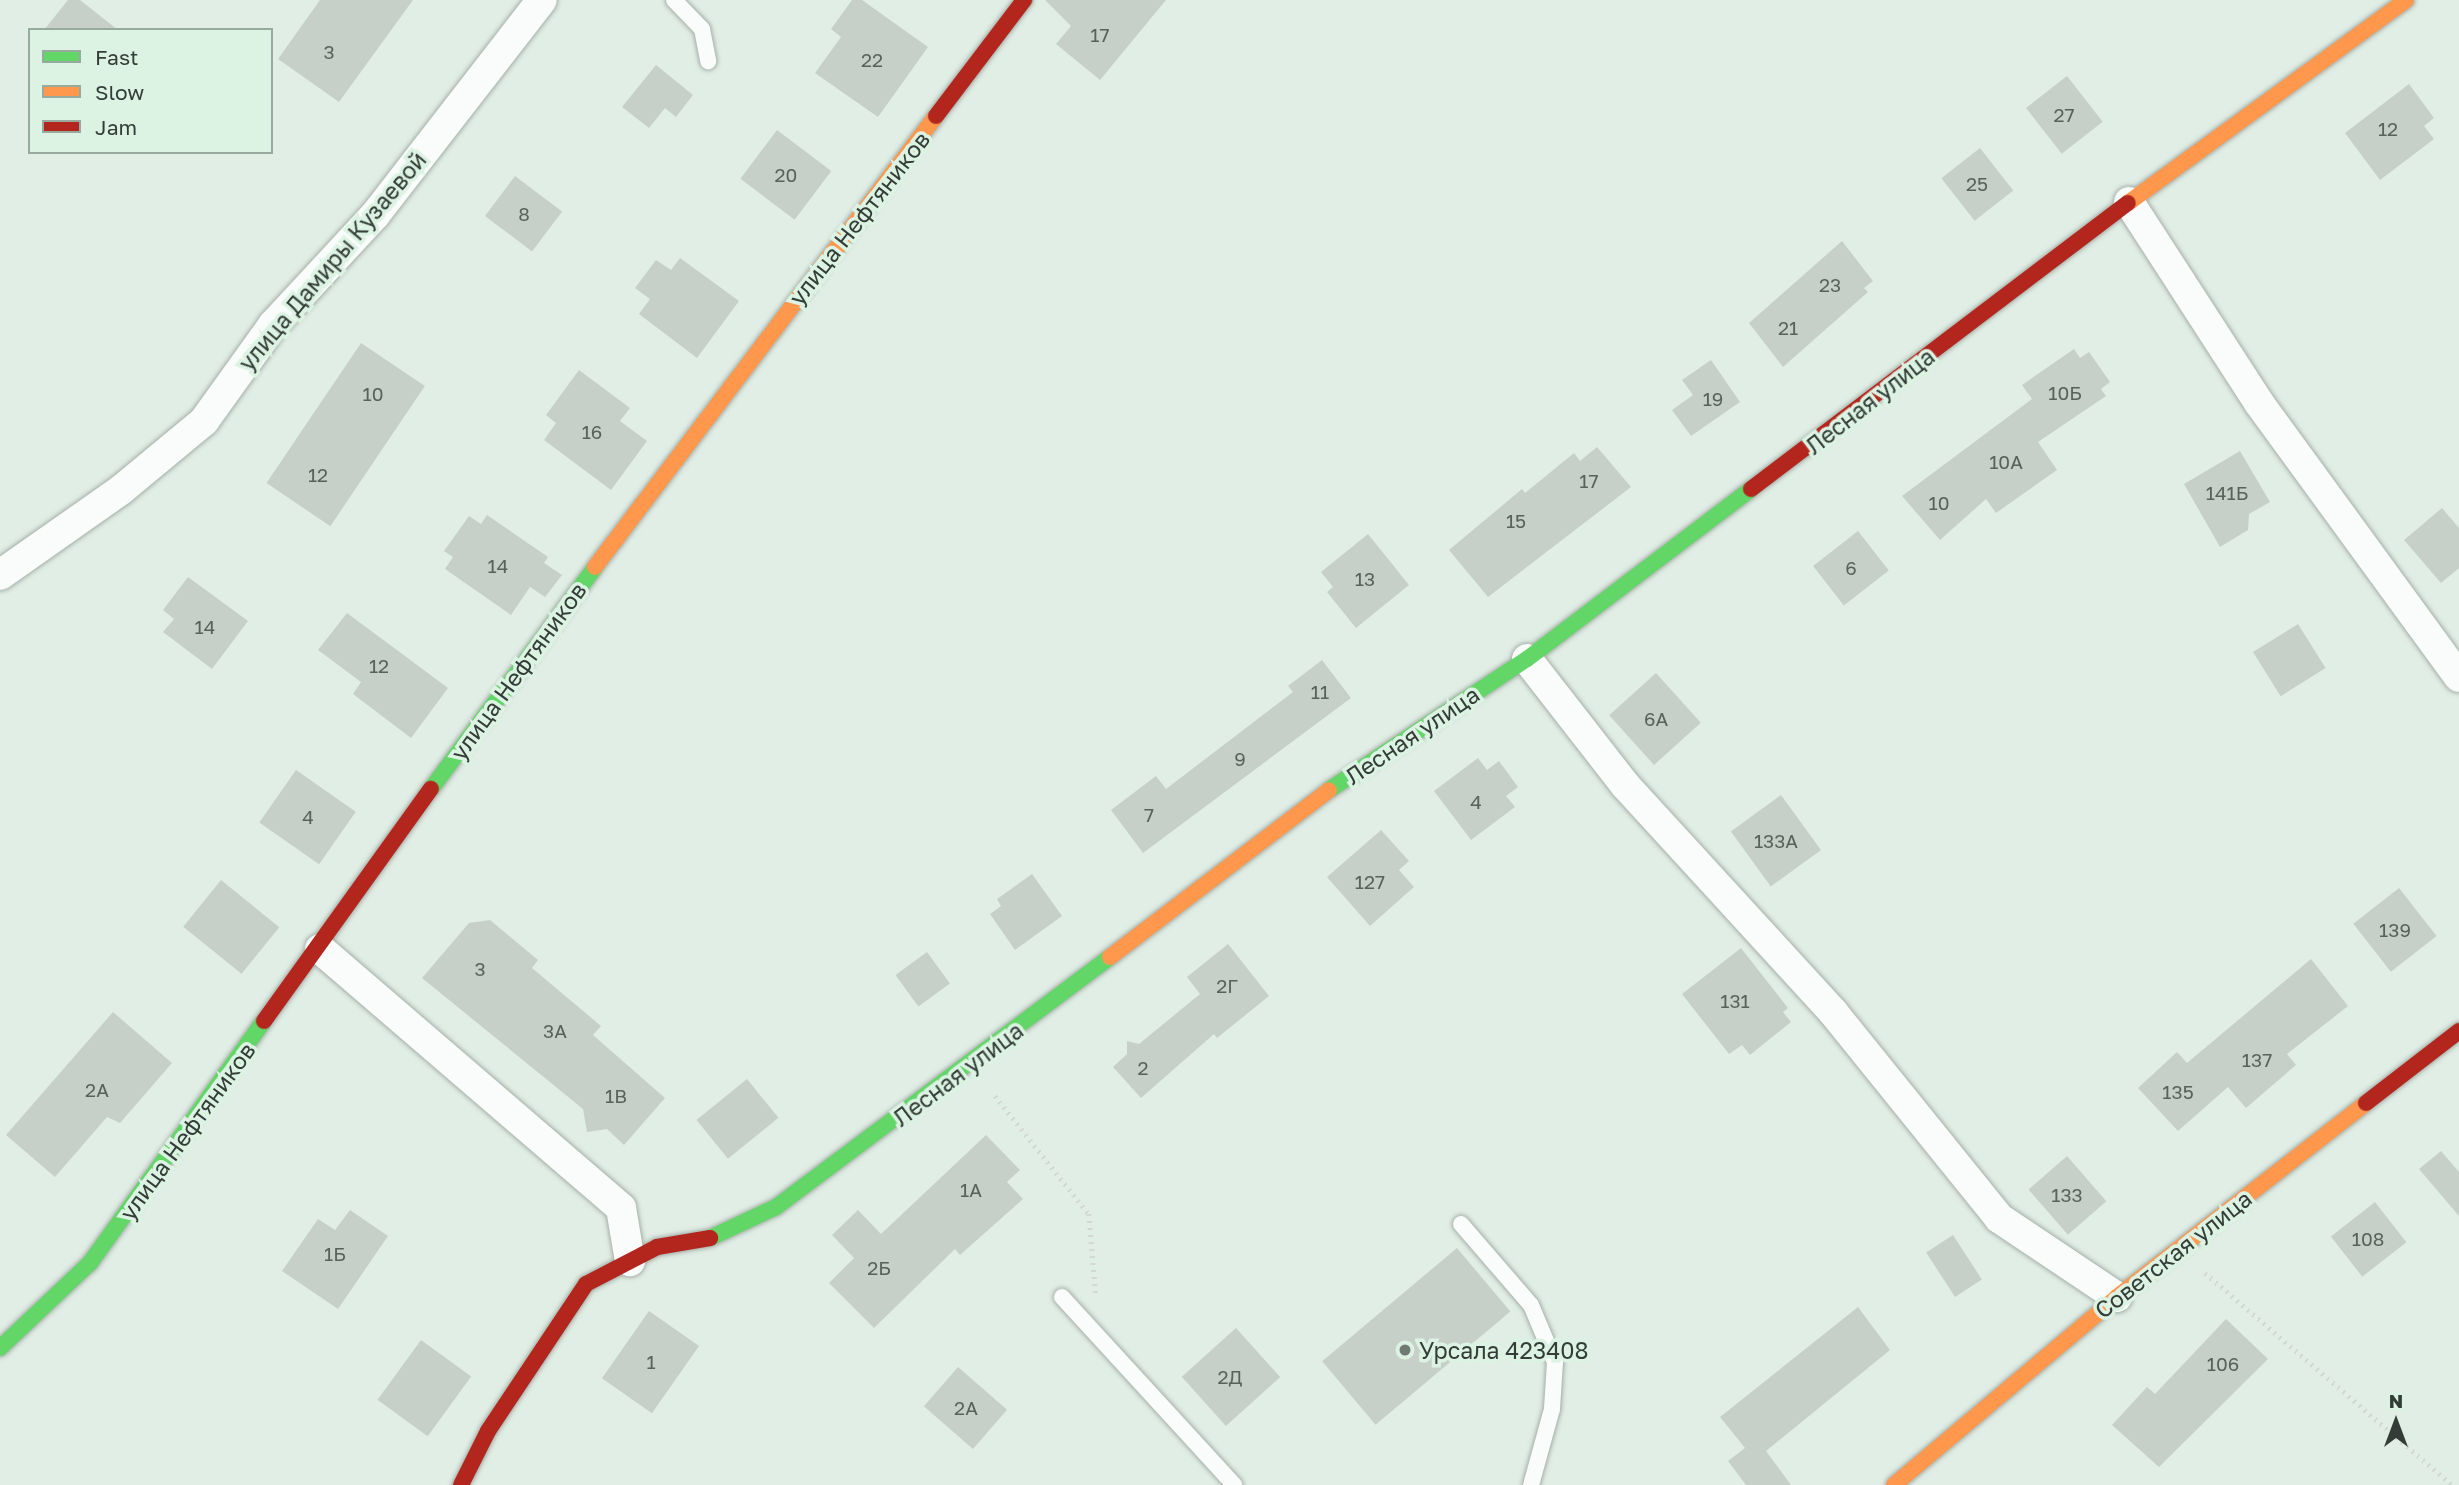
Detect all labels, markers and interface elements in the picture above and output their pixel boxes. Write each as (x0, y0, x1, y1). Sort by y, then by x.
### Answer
house number: 17 (1090, 24, 1110, 46)
legend (28, 28, 273, 154)
house number: 3 (323, 41, 335, 63)
text: Fast (95, 44, 138, 70)
house number: 22 (861, 49, 883, 71)
text: Slow (95, 79, 144, 105)
house number: 27 (2053, 104, 2075, 126)
text: Jam (95, 114, 137, 140)
house number: 12 (2378, 118, 2398, 140)
street label: улица Нефтяников (783, 126, 935, 310)
street label: улица Дамиры Кузаевой (232, 146, 432, 376)
house number: 20 (775, 164, 797, 186)
house number: 25 (1966, 173, 1988, 195)
house number: 8 (518, 203, 530, 225)
house number: 23 (1819, 274, 1841, 296)
house number: 21 (1778, 317, 1798, 339)
street label: Лесная улица (1800, 342, 1940, 460)
house number: 10Б (2048, 382, 2082, 404)
house number: 10 (363, 383, 383, 405)
house number: 19 (1703, 388, 1723, 410)
house number: 16 (582, 421, 602, 443)
house number: 10А (1989, 451, 2023, 473)
house number: 12 (308, 464, 328, 486)
house number: 17 (1579, 470, 1599, 492)
house number: 141Б (2206, 482, 2248, 504)
house number: 10 (1929, 492, 1949, 514)
house number: 15 (1506, 510, 1526, 532)
house number: 14 (488, 555, 508, 577)
house number: 6 (1845, 557, 1857, 579)
house number: 13 (1355, 568, 1375, 590)
street label: улица Нефтяников (444, 577, 592, 765)
house number: 14 (195, 616, 215, 638)
house number: 12 (369, 655, 389, 677)
street label: Лесная улица (1340, 680, 1484, 790)
house number: 11 (1311, 681, 1329, 703)
house number: 6А (1644, 708, 1668, 730)
house number: 9 (1234, 748, 1246, 770)
house number: 4 (1470, 791, 1482, 813)
house number: 7 (1144, 804, 1154, 826)
house number: 4 (302, 806, 314, 828)
house number: 133А (1754, 830, 1798, 852)
house number: 127 (1355, 871, 1385, 893)
house number: 139 (2379, 919, 2411, 941)
house number: 3 (474, 958, 486, 980)
house number: 2Г (1216, 975, 1238, 997)
house number: 131 (1720, 990, 1750, 1012)
street label: Лесная улица (888, 1016, 1028, 1132)
house number: 3А (543, 1020, 567, 1042)
street label: улица Нефтяников (113, 1037, 261, 1225)
house number: 137 (2242, 1049, 2272, 1071)
house number: 2 (1137, 1057, 1149, 1079)
house number: 2А (85, 1079, 109, 1101)
house number: 135 (2162, 1081, 2194, 1103)
house number: 1В (605, 1085, 627, 1107)
house number: 1А (960, 1179, 982, 1201)
house number: 133 (2051, 1184, 2083, 1206)
street label: Советская улица (2089, 1184, 2257, 1324)
house number: 108 (2352, 1228, 2384, 1250)
house number: 1Б (324, 1243, 346, 1265)
house number: 2Б (867, 1257, 891, 1279)
place label: Урсала 423408 (1419, 1336, 1589, 1364)
marker: Урсала 423408 (1397, 1342, 1413, 1358)
house number: 1 (646, 1351, 656, 1373)
house number: 106 (2207, 1353, 2239, 1375)
house number: 2Д (1218, 1366, 1242, 1388)
north arrow (2361, 1387, 2431, 1457)
text: N (2389, 1389, 2403, 1412)
house number: 2А (954, 1397, 978, 1419)

